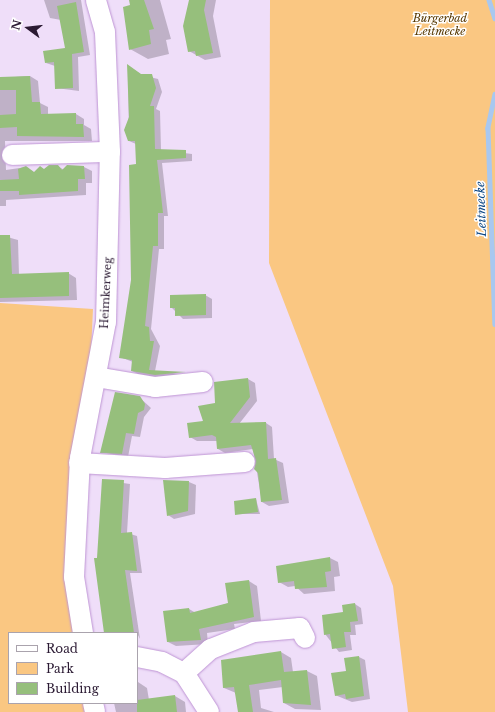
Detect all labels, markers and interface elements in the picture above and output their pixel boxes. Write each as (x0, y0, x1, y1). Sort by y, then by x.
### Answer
north arrow (8, 8, 48, 48)
park label: Bürgerbad Leitmecke (413, 12, 467, 38)
text: N (8, 18, 25, 32)
water label: Leitmecke (473, 181, 489, 237)
street label: Heimkerweg (98, 257, 114, 329)
legend (8, 632, 138, 704)
text: Road (46, 641, 78, 656)
text: Park (46, 661, 74, 676)
text: Building (46, 681, 99, 696)

